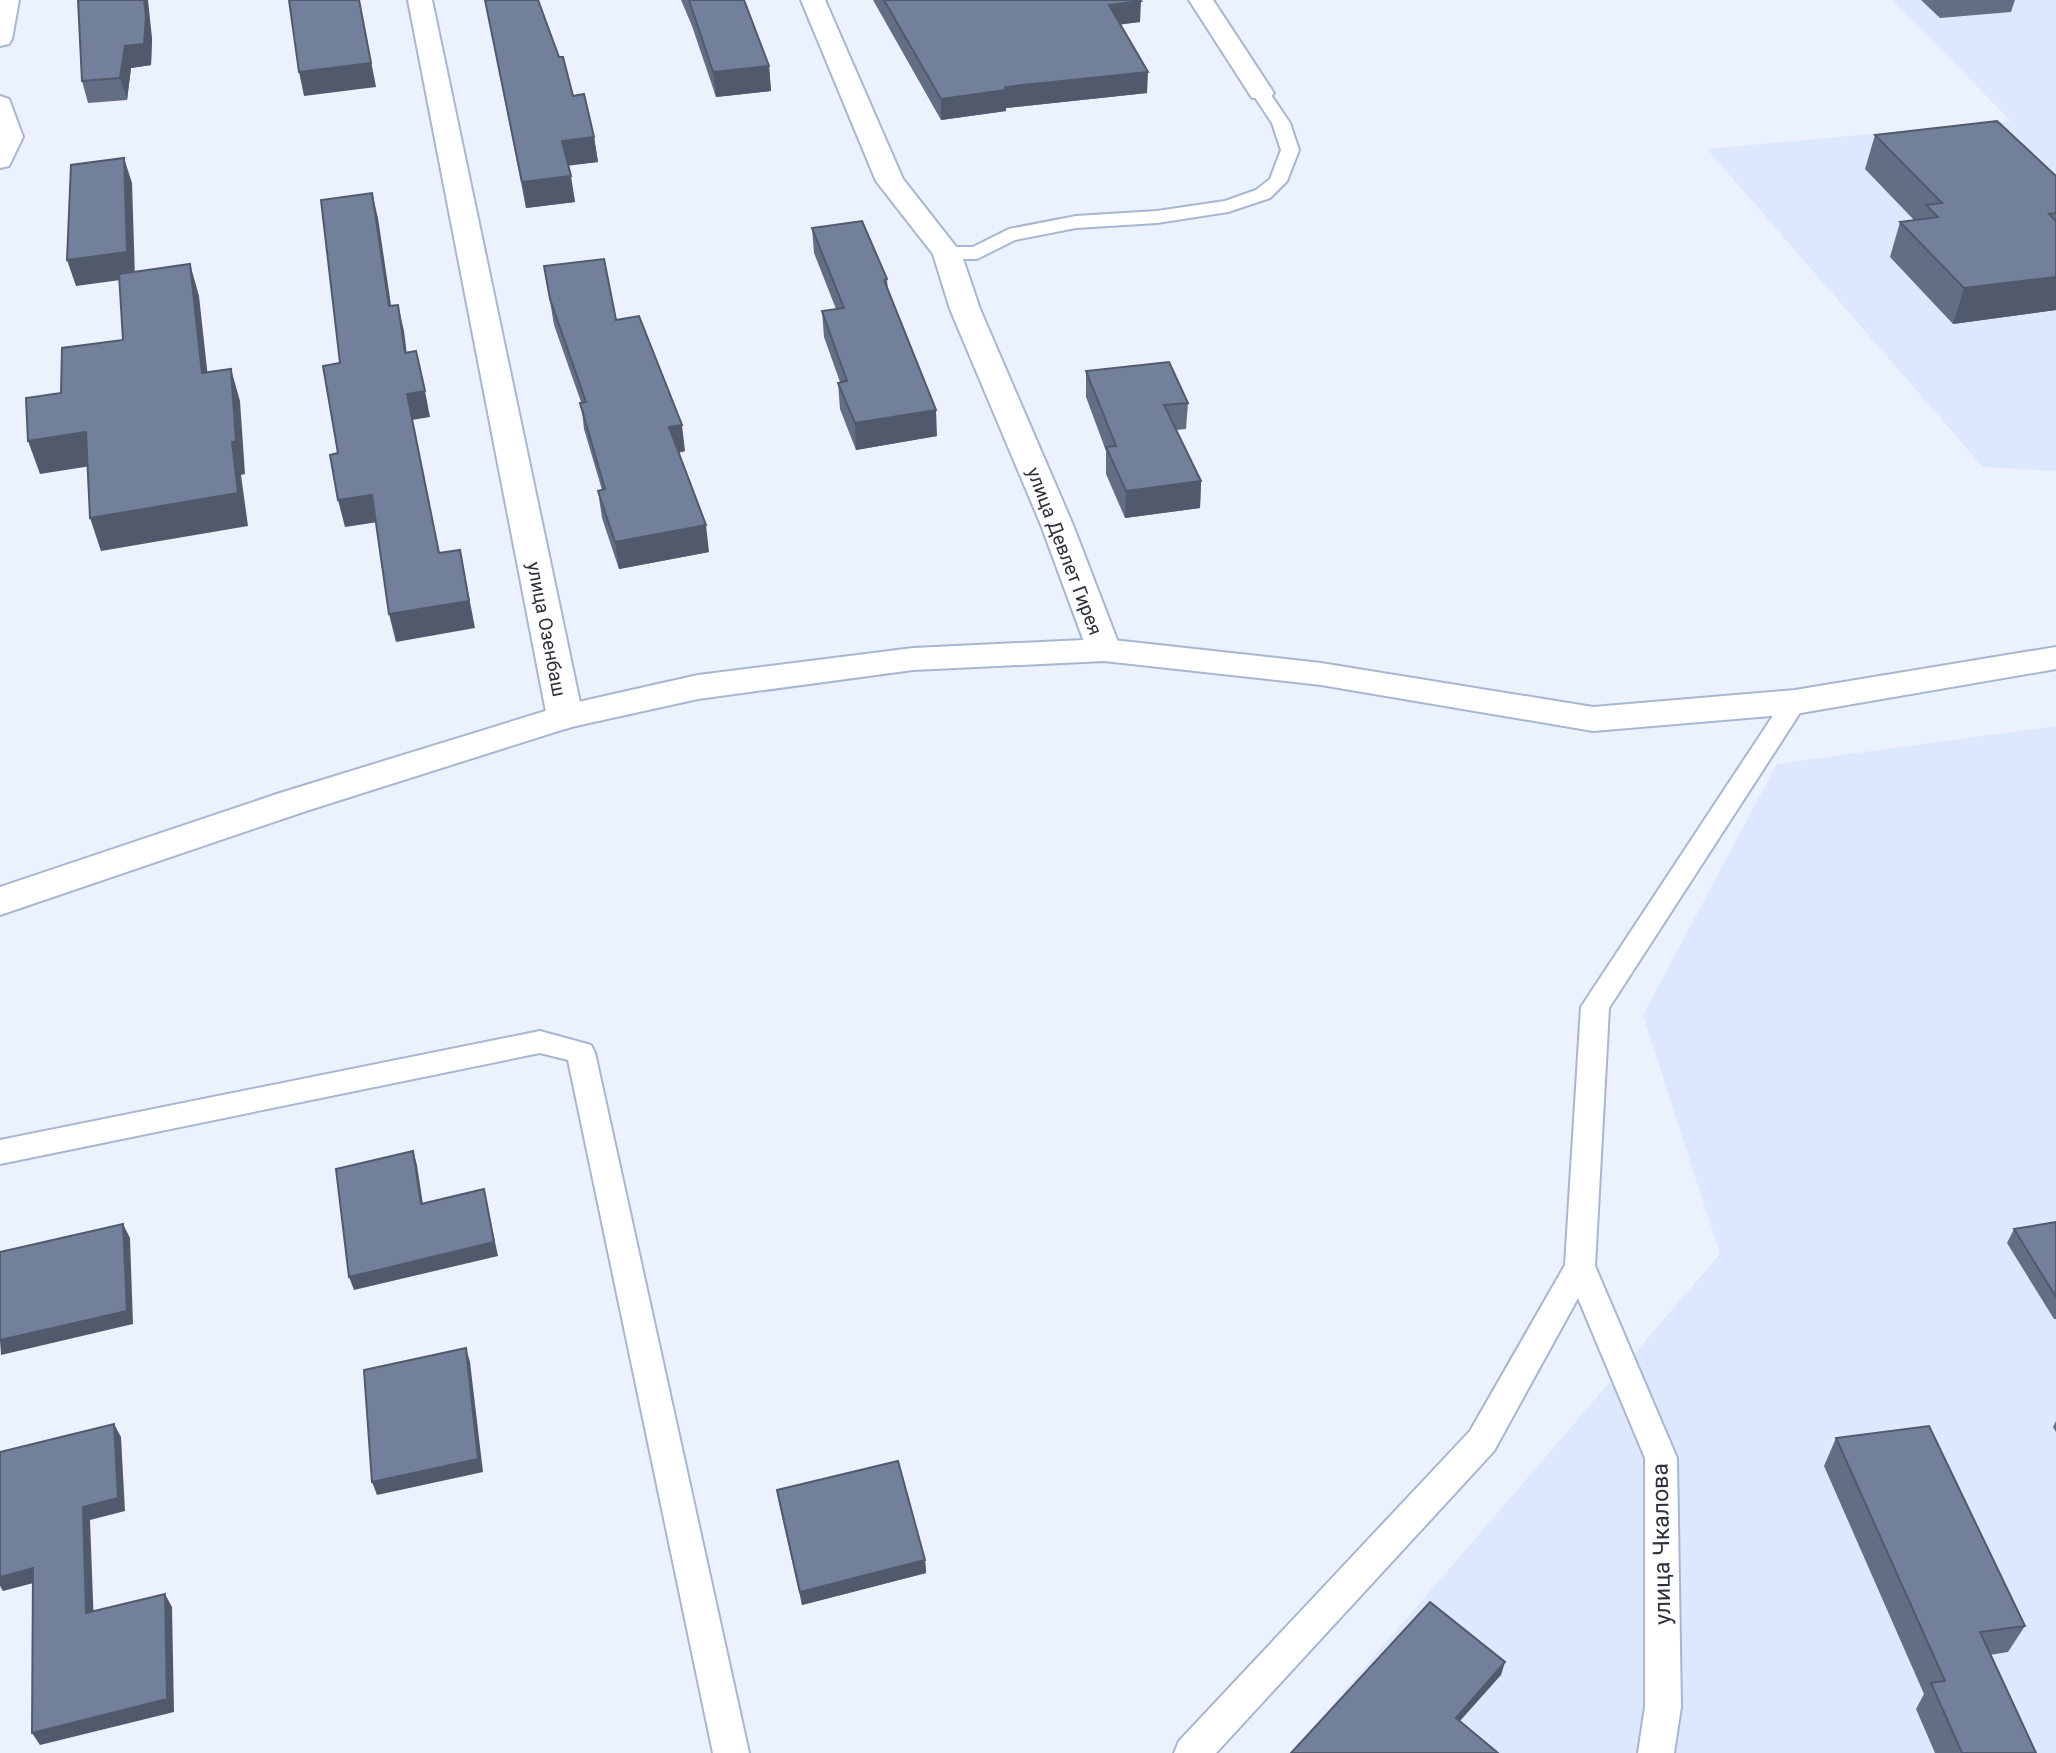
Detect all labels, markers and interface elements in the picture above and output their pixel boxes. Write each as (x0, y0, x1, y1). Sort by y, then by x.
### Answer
street label: улица Девлет Гирея (1022, 464, 1107, 638)
street label: улица Озенбаш (522, 560, 571, 698)
street label: улица Чкалова (1647, 1463, 1676, 1625)

